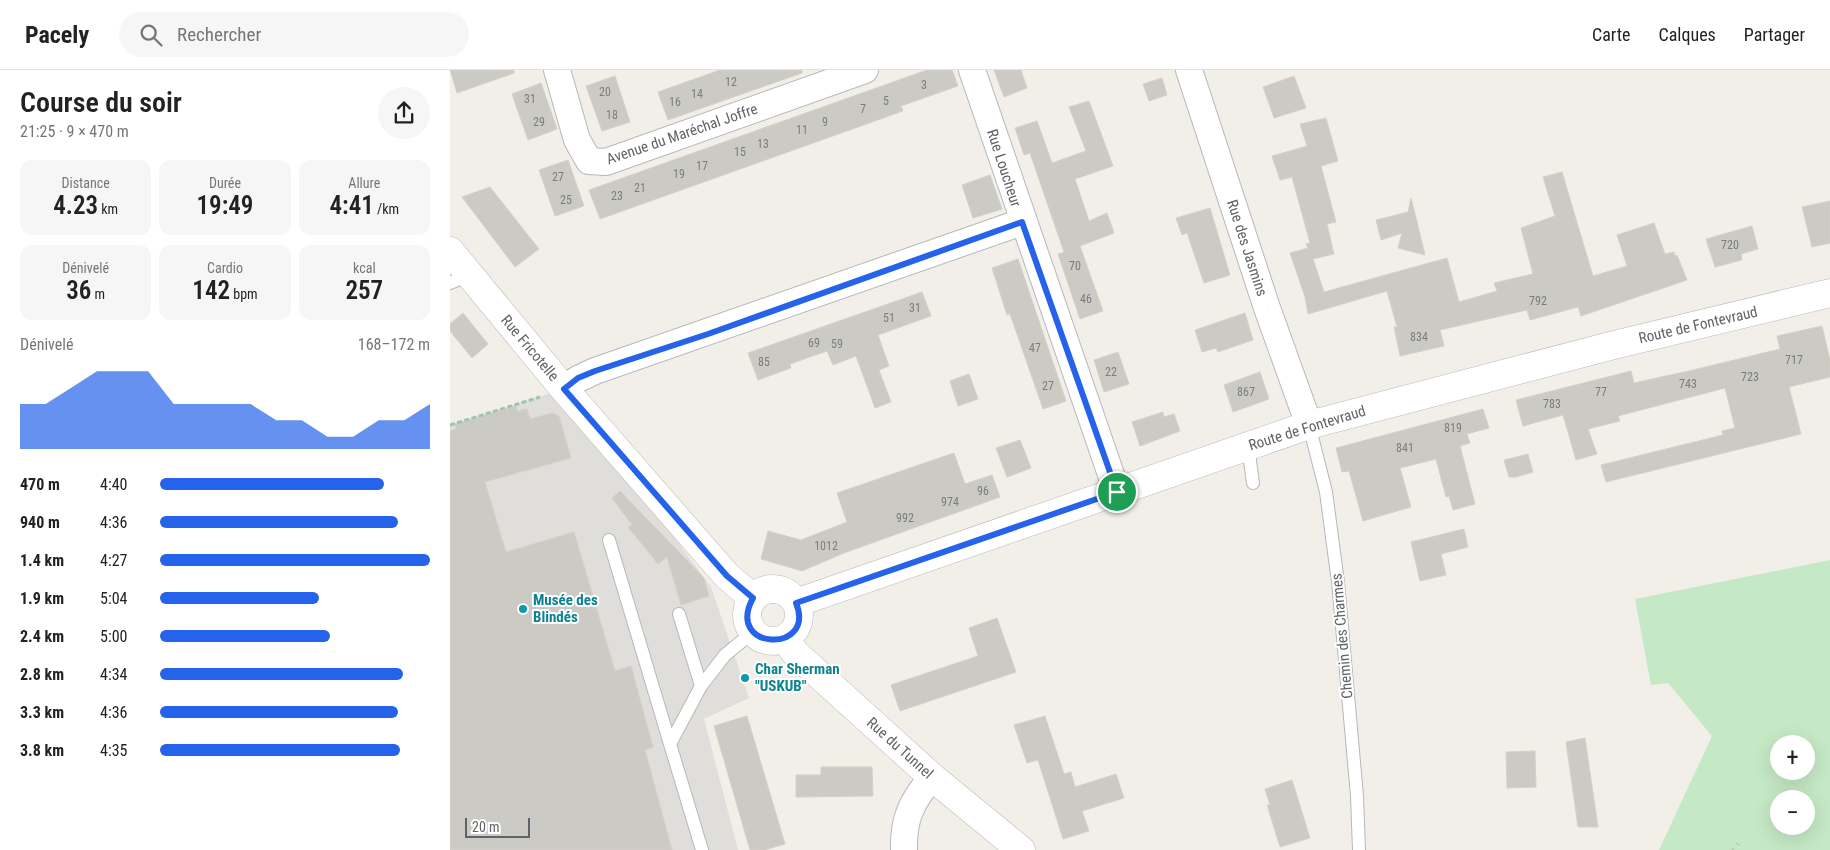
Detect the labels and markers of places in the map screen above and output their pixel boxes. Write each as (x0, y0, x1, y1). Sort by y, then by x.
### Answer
pin (1096, 471, 1138, 513)
place label: Musée des Blindés (533, 591, 598, 626)
marker: Musée des Blindés (517, 603, 529, 615)
place label: Char Sherman "USKUB" (755, 660, 840, 695)
marker: Char Sherman "USKUB" (739, 672, 751, 684)

